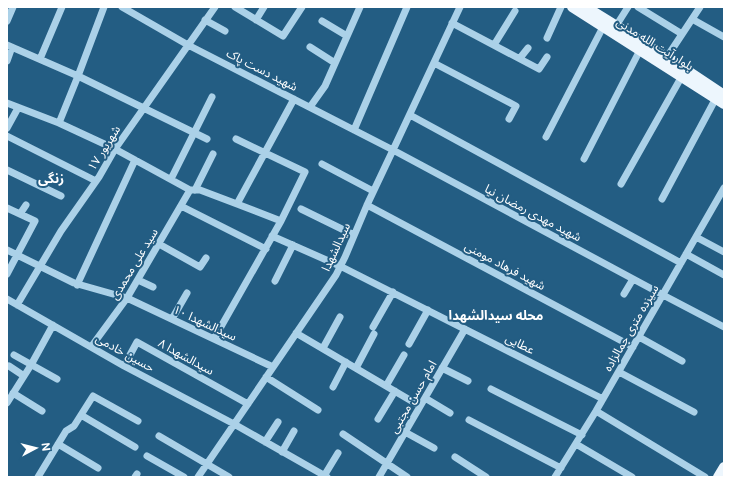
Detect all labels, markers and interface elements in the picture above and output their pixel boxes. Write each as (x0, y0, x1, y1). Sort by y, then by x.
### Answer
street label: بلوار آیت الله مدنی (614, 15, 696, 73)
street label: شهید دست پاک (224, 46, 300, 95)
street label: ۱۷ شهریور (85, 123, 123, 173)
district label: زنگی (38, 171, 64, 186)
street label: شهید مهدی رمضان نیا (482, 182, 584, 244)
street label: سیدالشهدا (319, 221, 353, 273)
street label: سید علی محمدی (107, 226, 161, 302)
street label: شهید فرهاد مومنی (462, 239, 548, 293)
street label: سیزده متری جمالزاده (600, 282, 662, 374)
street label: سیدالشهدا ۱۰ (171, 302, 239, 344)
district label: محله سیدالشهدا (449, 308, 543, 323)
street label: حسین خادمی (93, 331, 157, 375)
street label: عطایی (503, 331, 537, 357)
street label: سیدالشهدا ۸ (156, 336, 216, 378)
street label: امام حسن مجتبی (387, 358, 441, 437)
north arrow (16, 428, 56, 468)
text: N (39, 442, 52, 452)

